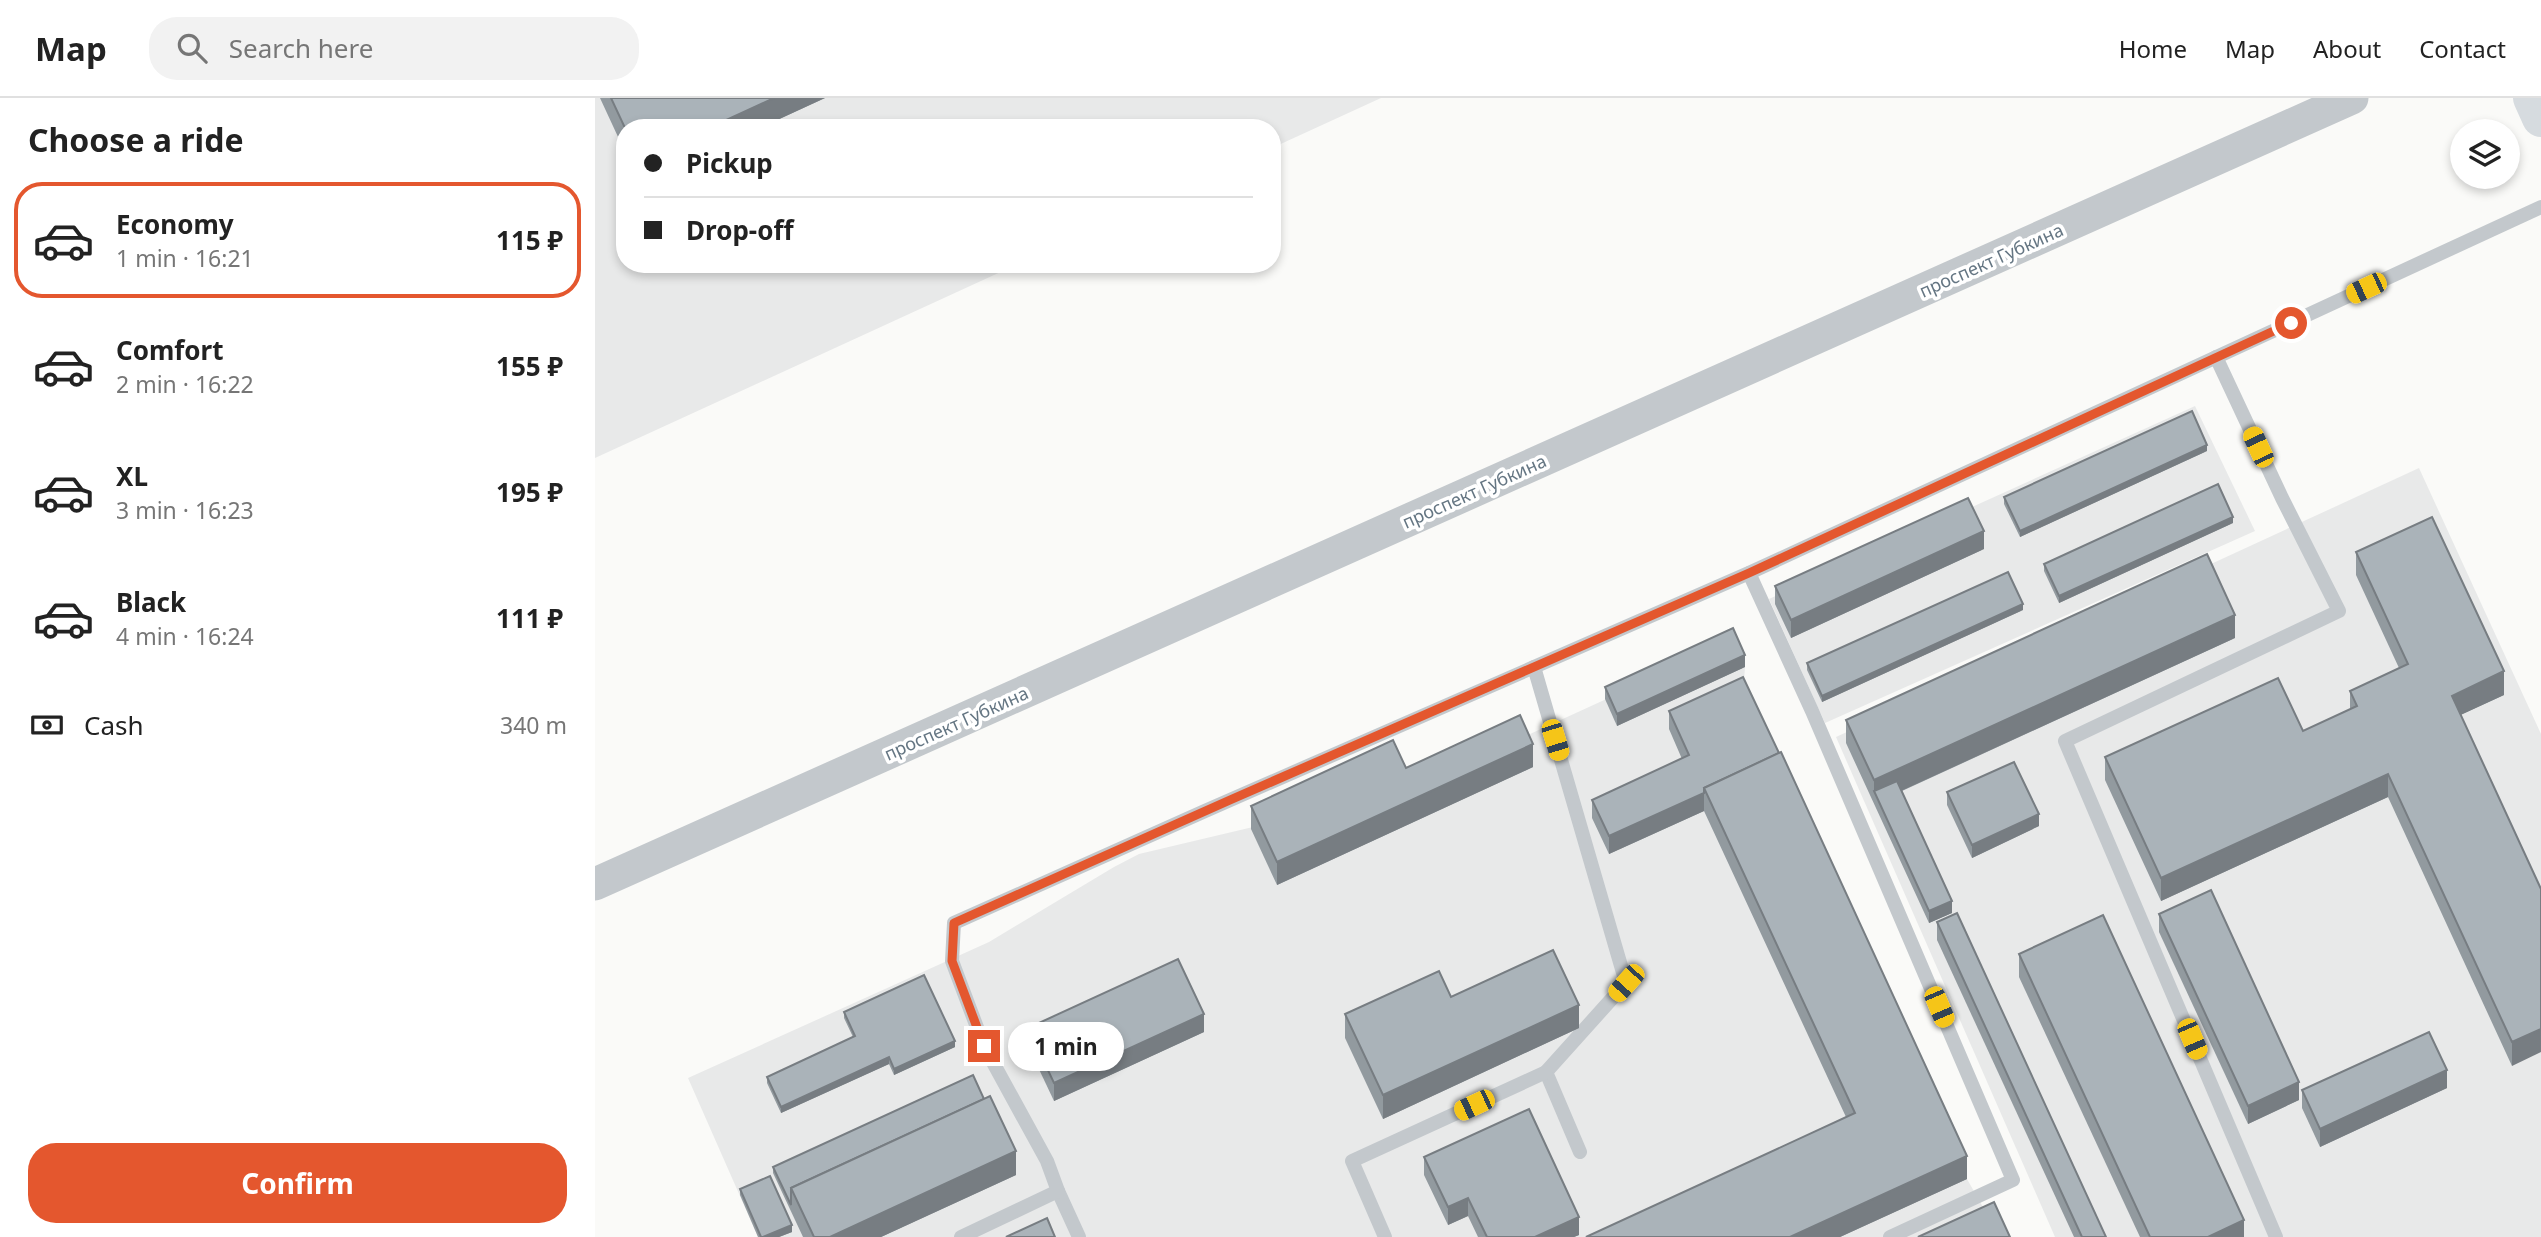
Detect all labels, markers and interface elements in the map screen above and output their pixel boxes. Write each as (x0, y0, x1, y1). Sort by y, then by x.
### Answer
search box (149, 17, 639, 80)
text: Map (35, 26, 107, 71)
icon: search (173, 29, 211, 67)
text: Search here (229, 30, 373, 66)
text: Home (2119, 32, 2187, 65)
text: Map (2225, 32, 2275, 65)
text: About (2313, 32, 2381, 65)
text: Contact (2419, 32, 2506, 65)
text: Choose a ride (28, 118, 244, 161)
map controls (2450, 119, 2520, 189)
button: layers (2450, 119, 2520, 189)
text: Pickup (686, 145, 773, 181)
text: Economy (116, 206, 234, 242)
icon: car (32, 209, 95, 272)
text: Drop-off (686, 212, 793, 248)
street label: проспект Губкина (1915, 217, 2067, 303)
text: 115 ₽ (496, 222, 563, 258)
text: 1 min · 16:21 (116, 242, 254, 274)
car (2343, 270, 2390, 306)
route start (2275, 307, 2307, 339)
text: Comfort (116, 332, 224, 368)
icon: car (32, 335, 95, 398)
text: 155 ₽ (496, 348, 563, 384)
text: 2 min · 16:22 (116, 368, 254, 400)
car (2240, 424, 2277, 470)
street label: проспект Губкина (1398, 448, 1550, 534)
text: XL (116, 458, 148, 494)
icon: car (32, 461, 95, 524)
text: 195 ₽ (496, 474, 563, 510)
text: 3 min · 16:23 (116, 494, 254, 526)
text: Black (116, 584, 186, 620)
icon: car (32, 587, 95, 650)
text: 111 ₽ (496, 600, 563, 636)
text: 4 min · 16:24 (116, 620, 254, 652)
street label: проспект Губкина (880, 680, 1032, 766)
icon: cash (28, 706, 66, 744)
text: Cash (84, 707, 144, 743)
text: 340 m (500, 709, 567, 741)
car (1539, 717, 1572, 763)
car (1605, 960, 1648, 1006)
car (1922, 984, 1957, 1030)
car (2175, 1016, 2210, 1062)
callout: 1 min (1009, 1021, 1124, 1070)
route end (968, 1030, 1000, 1062)
text: 1 min (1034, 1030, 1098, 1062)
car (1451, 1087, 1498, 1123)
button: Confirm (28, 1143, 567, 1223)

